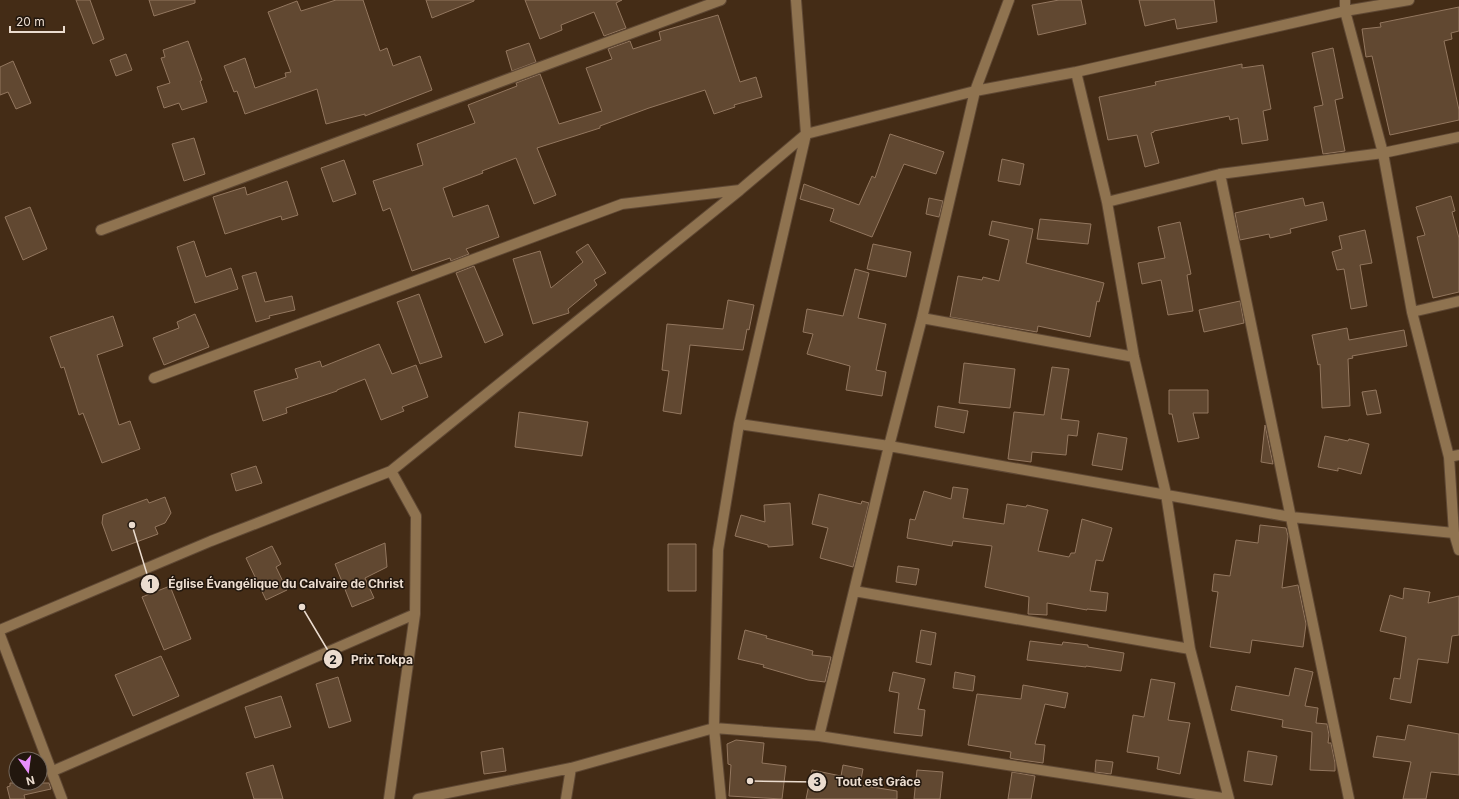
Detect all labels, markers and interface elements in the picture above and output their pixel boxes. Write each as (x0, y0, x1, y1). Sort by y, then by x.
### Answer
scale bar (10, 8, 64, 34)
text: 20 m (16, 14, 45, 29)
callout: Église Évangélique du Calvaire de Christ (140, 572, 411, 596)
text: 1 (147, 576, 153, 591)
text: Église Évangélique du Calvaire de Christ (168, 576, 404, 591)
callout: Prix Tokpa (323, 647, 421, 671)
text: 2 (329, 652, 337, 667)
text: Prix Tokpa (351, 652, 413, 667)
north arrow (8, 751, 48, 791)
callout: Tout est Grâce (807, 770, 928, 794)
text: N (25, 773, 36, 789)
text: 3 (813, 774, 821, 789)
text: Tout est Grâce (835, 774, 921, 789)

